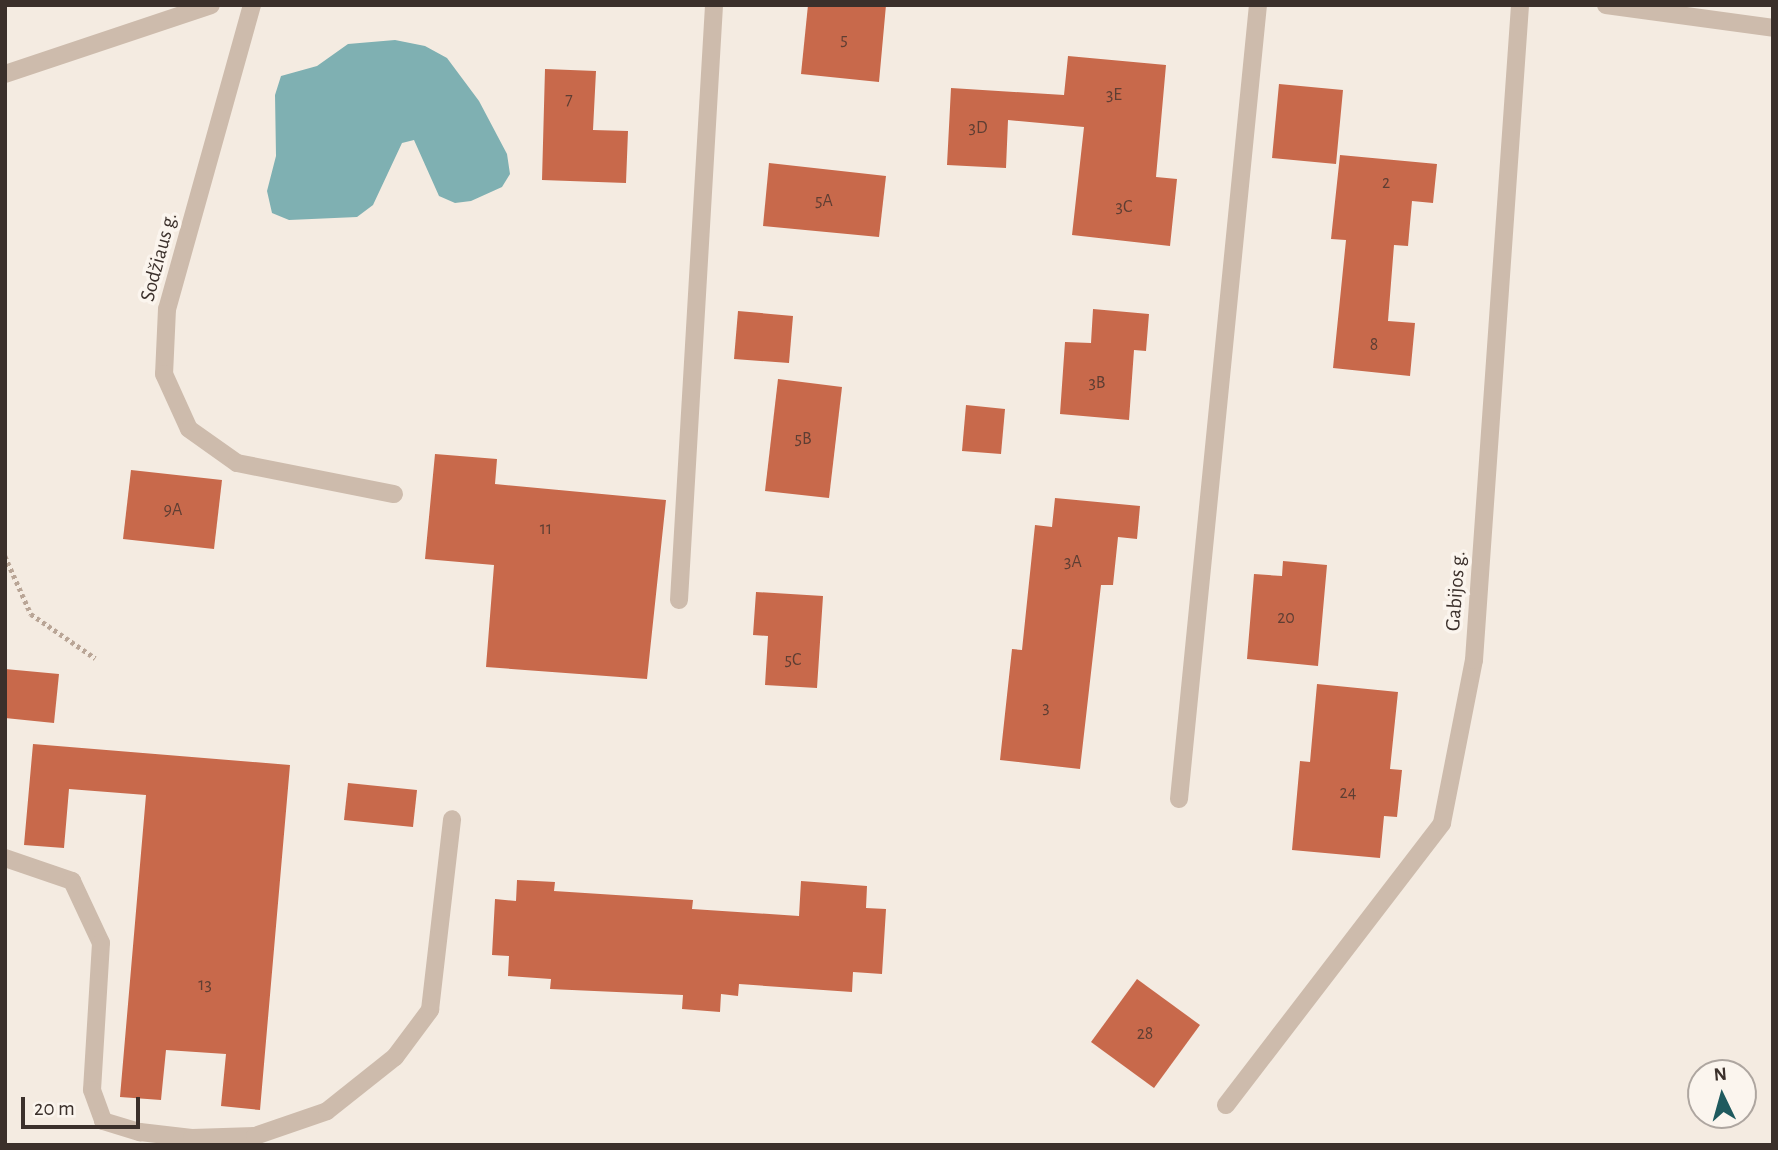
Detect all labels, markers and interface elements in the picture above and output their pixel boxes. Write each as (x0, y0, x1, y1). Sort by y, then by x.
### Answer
house number: 5 (840, 29, 848, 51)
house number: 3E (1106, 84, 1122, 106)
house number: 7 (565, 89, 573, 111)
house number: 3D (968, 117, 988, 139)
house number: 2 (1382, 172, 1390, 194)
house number: 5A (815, 190, 833, 212)
house number: 3C (1116, 196, 1132, 218)
street label: Sodžiaus g. (135, 210, 183, 304)
house number: 8 (1370, 334, 1378, 356)
house number: 3B (1088, 372, 1106, 394)
house number: 5B (794, 428, 812, 450)
house number: 9A (164, 499, 182, 521)
house number: 11 (540, 518, 552, 540)
street label: Gabijos g. (1441, 550, 1471, 632)
house number: 3A (1064, 551, 1082, 573)
house number: 20 (1277, 607, 1295, 629)
house number: 5C (785, 649, 801, 671)
house number: 3 (1042, 697, 1050, 719)
house number: 24 (1340, 782, 1356, 804)
house number: 13 (198, 974, 212, 996)
house number: 28 (1137, 1023, 1153, 1045)
north arrow (1687, 1059, 1757, 1129)
text: N (1713, 1065, 1728, 1085)
scale bar (24, 1084, 144, 1128)
text: 20 m (34, 1098, 75, 1119)

